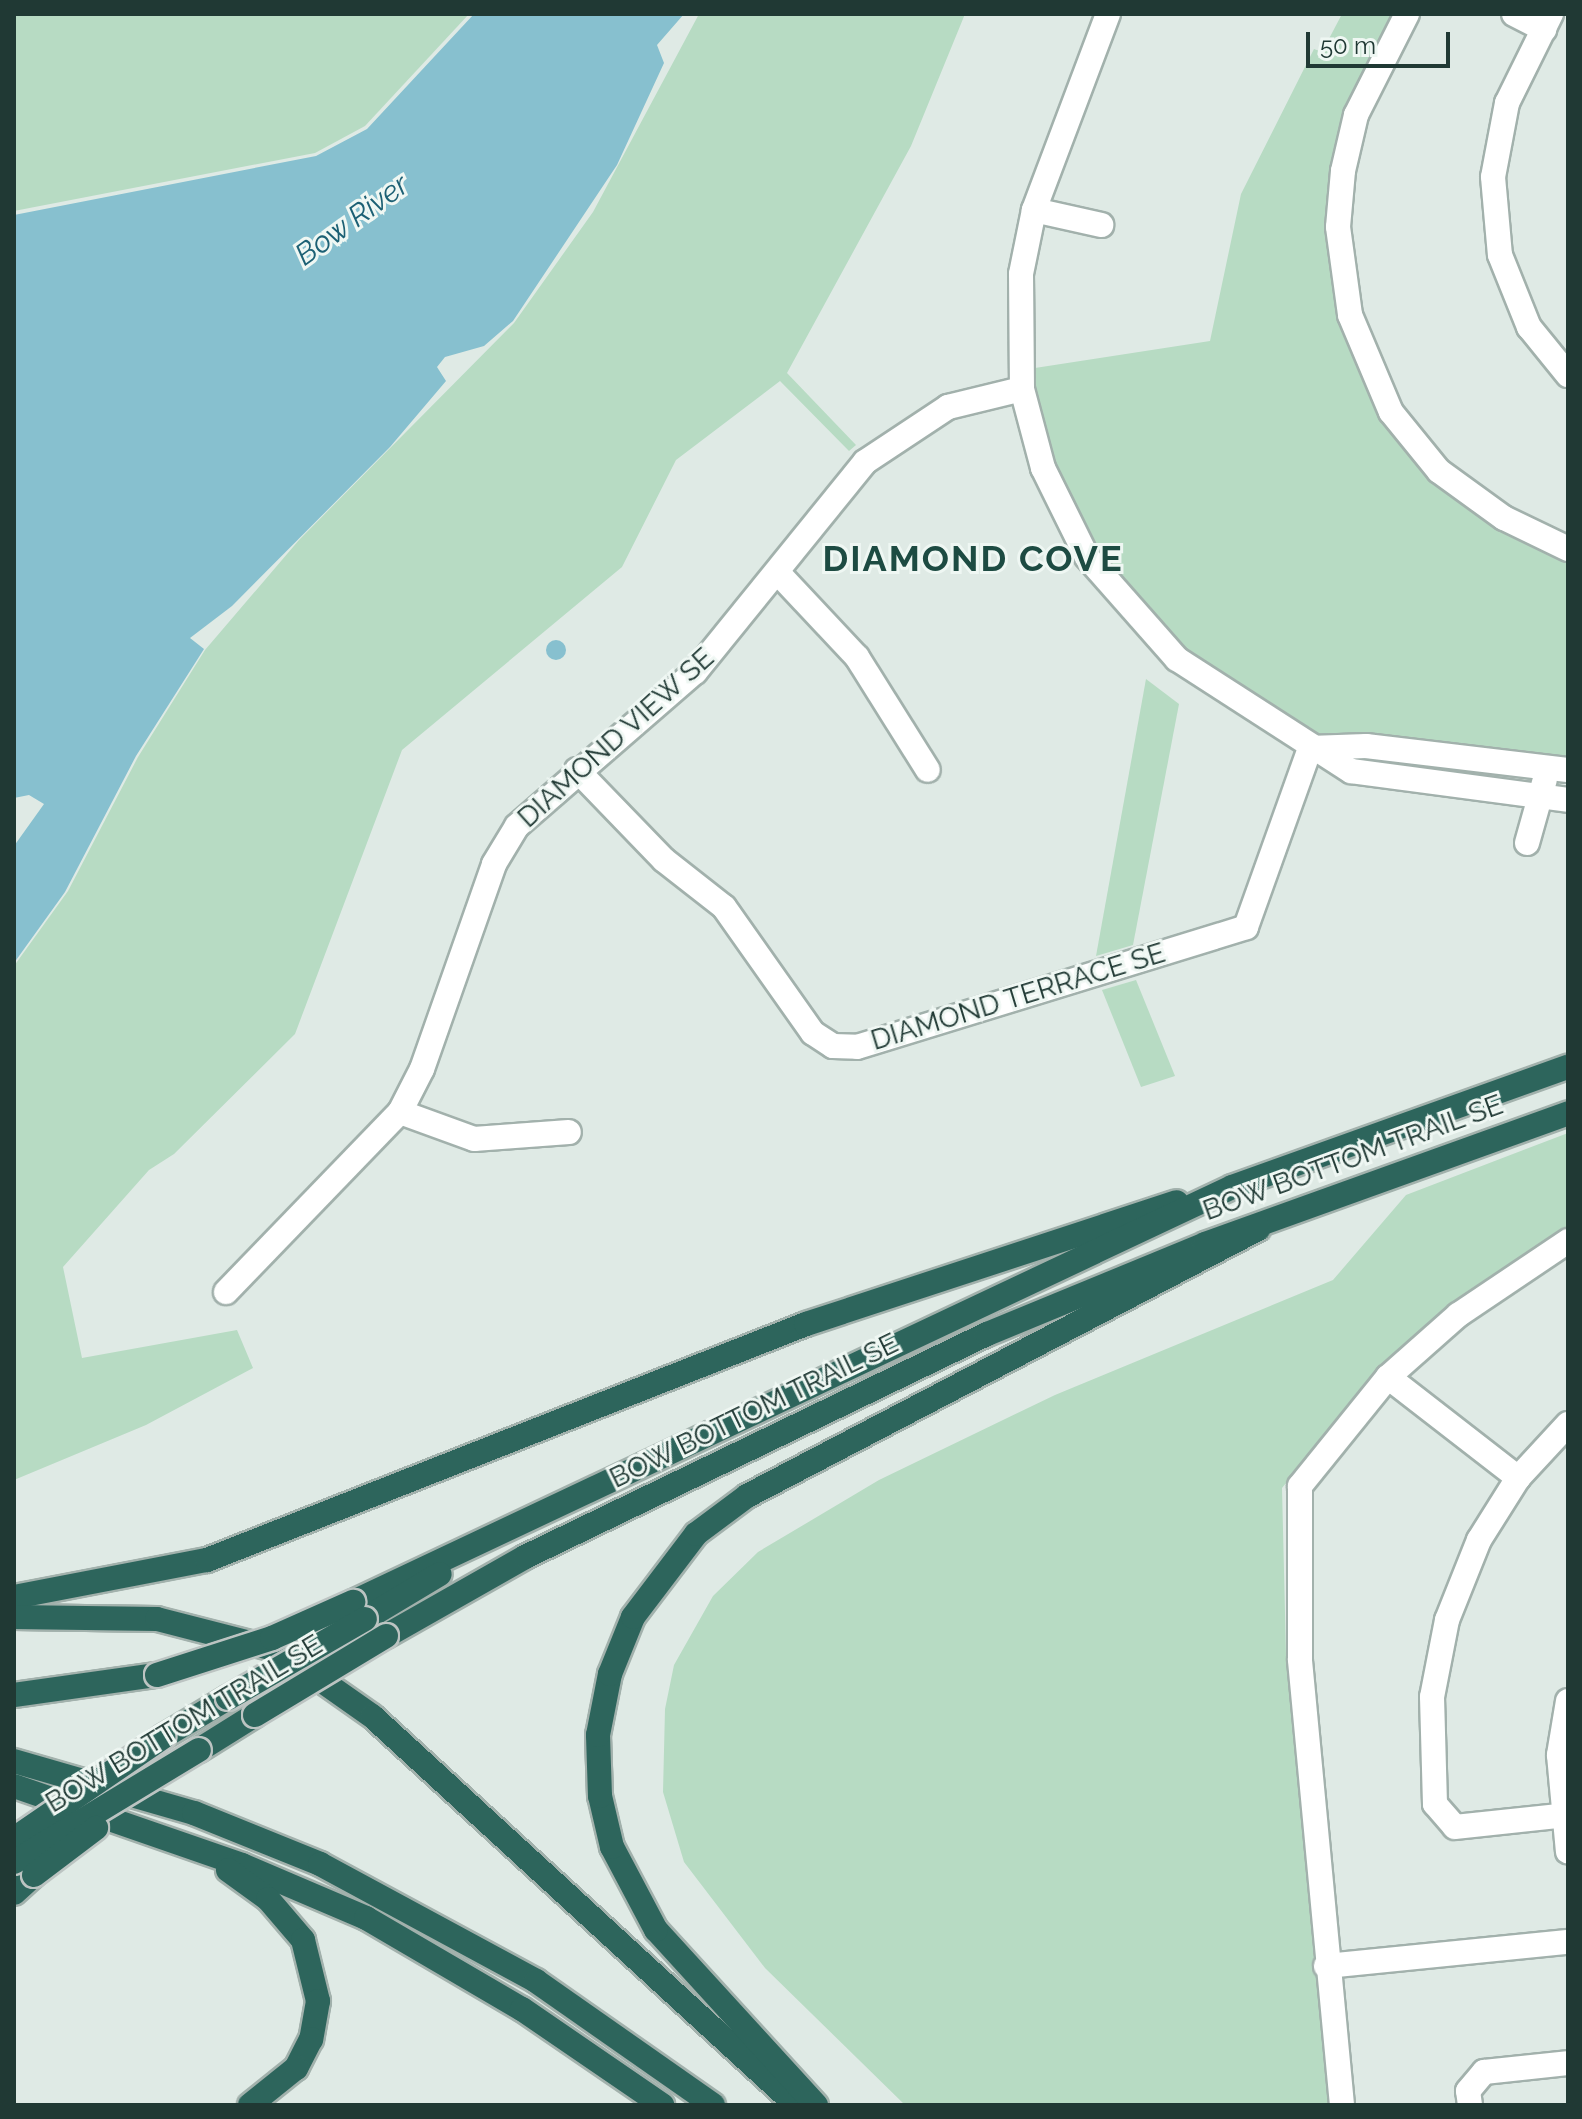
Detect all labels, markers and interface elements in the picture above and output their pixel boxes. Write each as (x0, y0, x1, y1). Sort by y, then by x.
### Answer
scale bar (1310, 16, 1454, 66)
text: 50 m (1320, 31, 1376, 60)
water label: Bow River (288, 167, 416, 273)
district label: DIAMOND COVE (822, 537, 1124, 581)
street label: DIAMOND VIEW SE (510, 641, 722, 835)
street label: DIAMOND TERRACE SE (867, 936, 1169, 1058)
street label: BOW BOTTOM TRAIL SE (1197, 1088, 1509, 1228)
street label: BOW BOTTOM TRAIL SE (603, 1326, 905, 1496)
street label: BOW BOTTOM TRAIL SE (39, 1627, 329, 1821)

